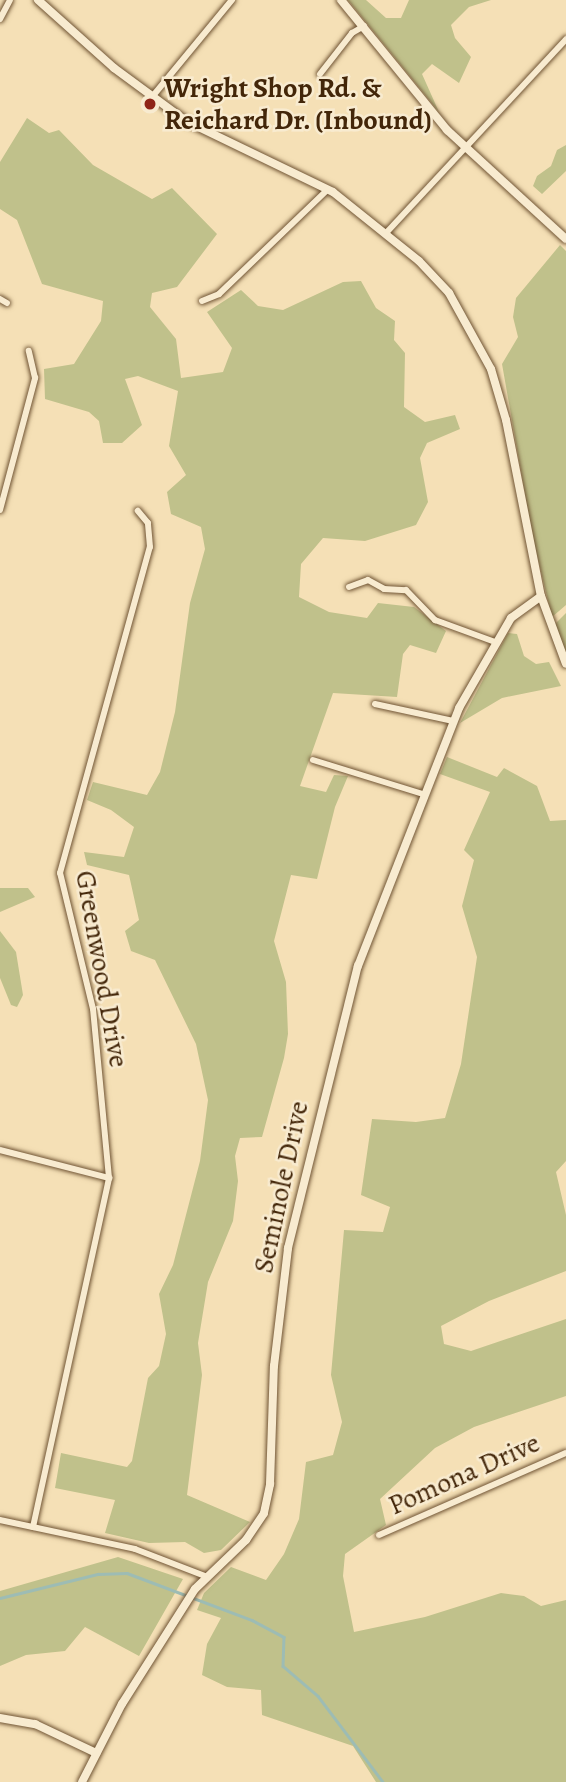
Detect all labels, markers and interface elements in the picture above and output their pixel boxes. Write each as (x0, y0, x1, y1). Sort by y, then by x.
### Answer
place label: Wright Shop Rd. & Reichard Dr. (Inbound) (164, 71, 432, 137)
marker: Wright Shop Rd. & Reichard Dr. (Inbound) (142, 96, 158, 112)
street label: Greenwood Drive (68, 868, 136, 1070)
street label: Seminole Drive (246, 1098, 316, 1276)
street label: Pomona Drive (383, 1426, 545, 1522)

